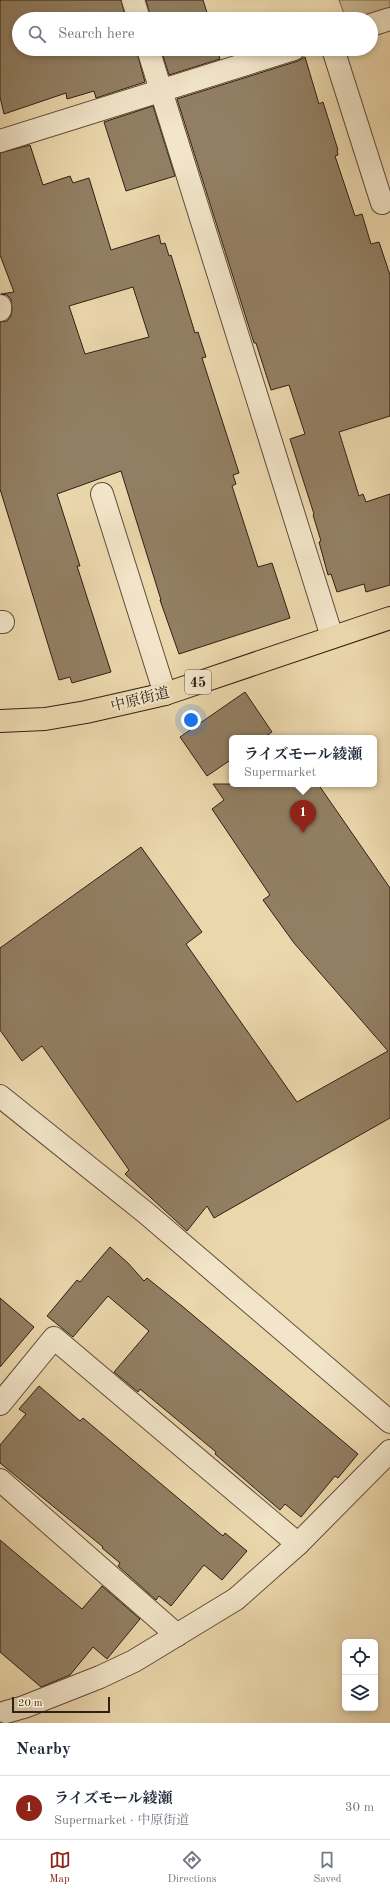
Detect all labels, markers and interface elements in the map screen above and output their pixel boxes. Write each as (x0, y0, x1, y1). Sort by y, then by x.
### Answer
search box (12, 12, 378, 56)
icon: search (26, 23, 48, 45)
text: Search here (58, 27, 135, 42)
road number: 45 (185, 670, 211, 694)
street label: 中原街道 (109, 684, 171, 715)
your location (181, 710, 201, 730)
popup (229, 735, 377, 787)
text: ライズモール綾瀬 (244, 748, 362, 763)
text: Supermarket (244, 766, 316, 779)
pin: 1 (290, 800, 316, 833)
map controls (342, 1639, 378, 1711)
button: locate (342, 1639, 378, 1675)
button: layers (342, 1675, 378, 1711)
scale bar (12, 1695, 110, 1714)
text: 20 m (18, 1698, 43, 1709)
text: Nearby (16, 1741, 71, 1758)
text: ライズモール綾瀬 (54, 1792, 173, 1807)
text: 1 (25, 1801, 33, 1814)
text: 30 m (345, 1801, 374, 1814)
text: Supermarket · 中原街道 (54, 1814, 189, 1827)
tab: Map (49, 1849, 71, 1887)
tab: Directions (168, 1849, 216, 1887)
tab: Saved (313, 1849, 341, 1887)

